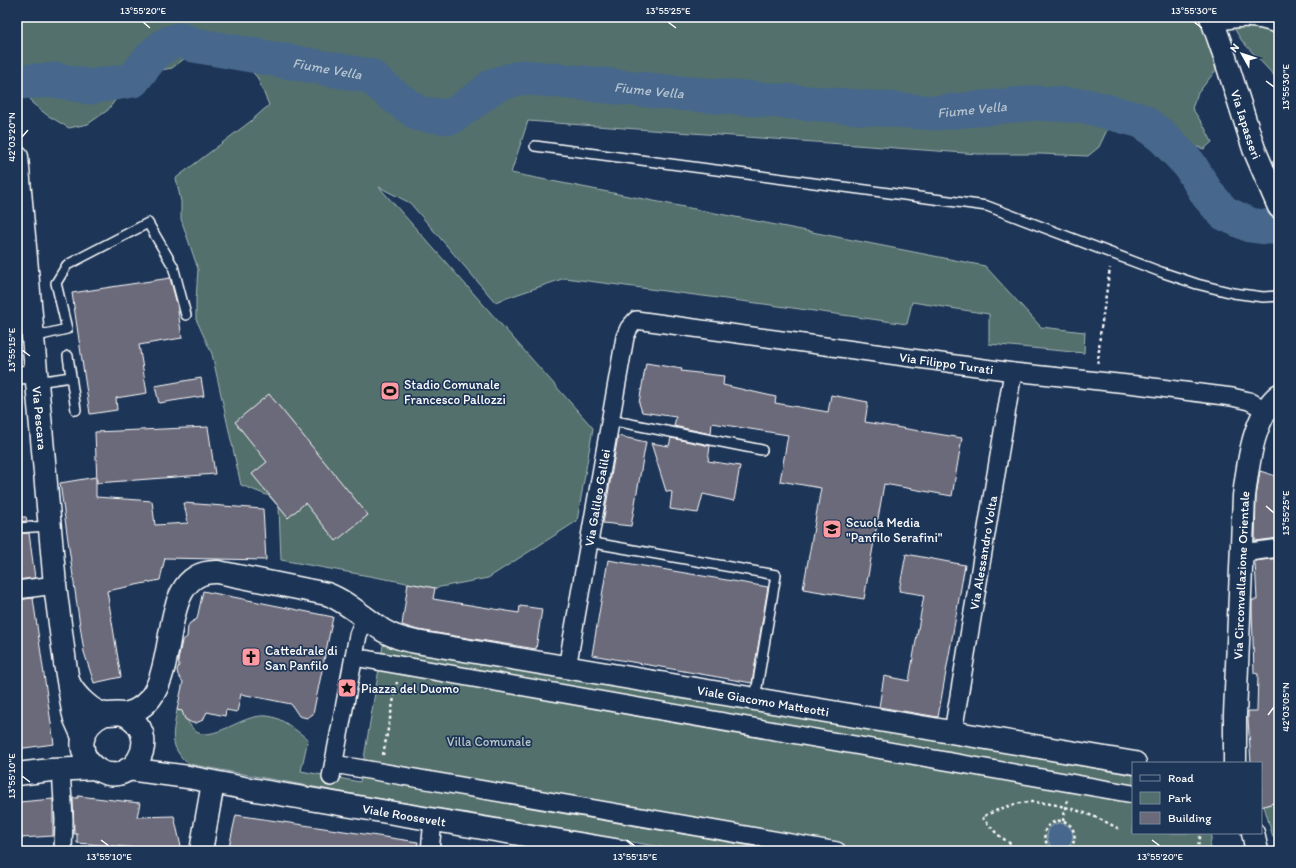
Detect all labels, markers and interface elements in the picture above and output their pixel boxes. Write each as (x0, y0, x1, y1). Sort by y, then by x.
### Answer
text: 13°55'20"E (120, 4, 166, 17)
text: 13°55'25"E (645, 4, 691, 17)
text: 13°55'30"E (1171, 4, 1218, 17)
north arrow (1222, 34, 1262, 74)
text: N (1227, 41, 1242, 55)
water label: Fiume Vella (291, 54, 364, 83)
text: 13°55'30"E (1279, 63, 1292, 110)
water label: Fiume Vella (613, 78, 686, 102)
street label: Via Iapasseri (1228, 88, 1265, 161)
water label: Fiume Vella (936, 97, 1009, 121)
text: 42°03'20"N (5, 112, 18, 162)
text: 13°55'15"E (5, 327, 18, 372)
street label: Via Filippo Turati (898, 349, 995, 377)
place label: Stadio Comunale Francesco Pallozzi (404, 377, 506, 407)
sports icon: Stadio Comunale Francesco Pallozzi (379, 380, 401, 402)
street label: Via Pescara (30, 385, 51, 451)
street label: Via Galileo Galilei (581, 448, 613, 547)
street label: Via Circonvallazione Orientale (1230, 490, 1252, 660)
text: 13°55'25"E (1279, 490, 1292, 536)
street label: Via Alessandro Volta (966, 494, 1000, 611)
place label: Scuola Media "Panfilo Serafini" (846, 515, 943, 545)
school or university icon: Scuola Media "Panfilo Serafini" (821, 518, 843, 540)
place label: Cattedrale di San Panfilo (265, 643, 338, 673)
church icon: Cattedrale di San Panfilo (240, 646, 262, 668)
place icon: Piazza del Duomo (336, 677, 358, 699)
place label: Piazza del Duomo (361, 681, 459, 696)
street label: Viale Giacomo Matteotti (696, 682, 830, 719)
text: 42°03'05"N (1279, 682, 1292, 732)
park label: Villa Comunale (447, 734, 531, 749)
text: 13°55'10"E (5, 753, 18, 799)
legend (1132, 762, 1262, 834)
text: Road (1168, 771, 1194, 785)
text: Park (1168, 791, 1192, 805)
street label: Viale Roosevelt (361, 800, 447, 829)
text: Building (1168, 811, 1212, 825)
text: 13°55'10"E (86, 850, 132, 863)
text: 13°55'15"E (613, 850, 658, 863)
text: 13°55'20"E (1137, 850, 1183, 863)

